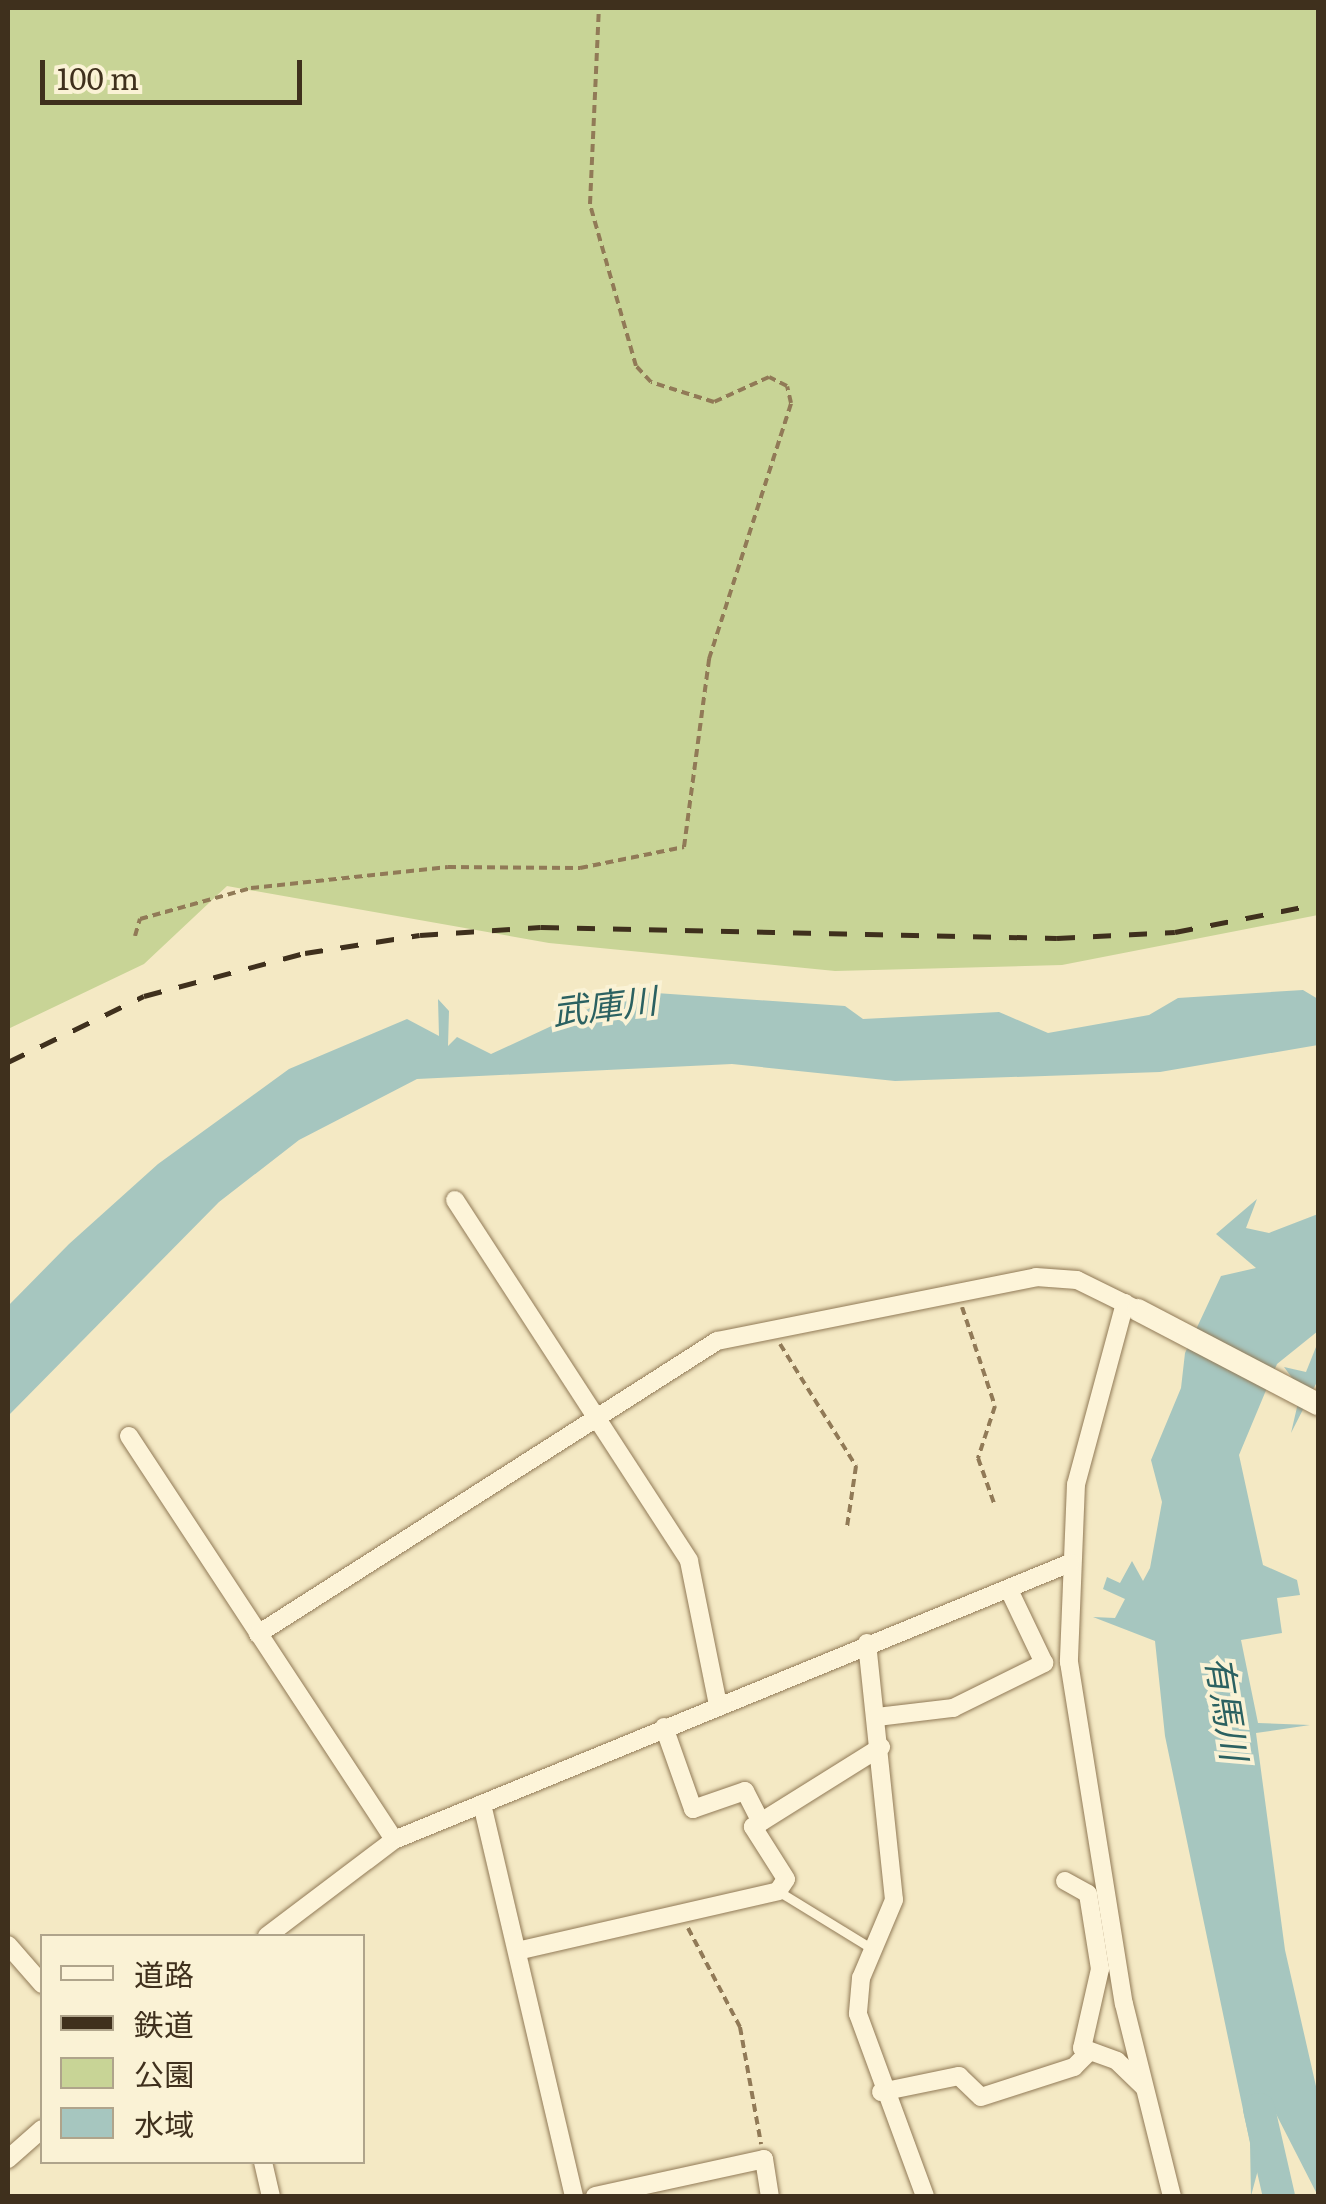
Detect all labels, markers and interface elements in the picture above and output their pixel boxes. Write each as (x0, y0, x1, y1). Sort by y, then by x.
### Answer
scale bar (45, 40, 308, 102)
text: 100 m (57, 55, 139, 99)
water label: 武庫川 (549, 977, 659, 1031)
water label: 有馬川 (1200, 1653, 1258, 1763)
legend (40, 1934, 365, 2164)
text: 道路 (134, 1951, 194, 1995)
text: 鉄道 (134, 2001, 194, 2045)
text: 公園 (134, 2051, 194, 2095)
text: 水域 (134, 2101, 194, 2145)

